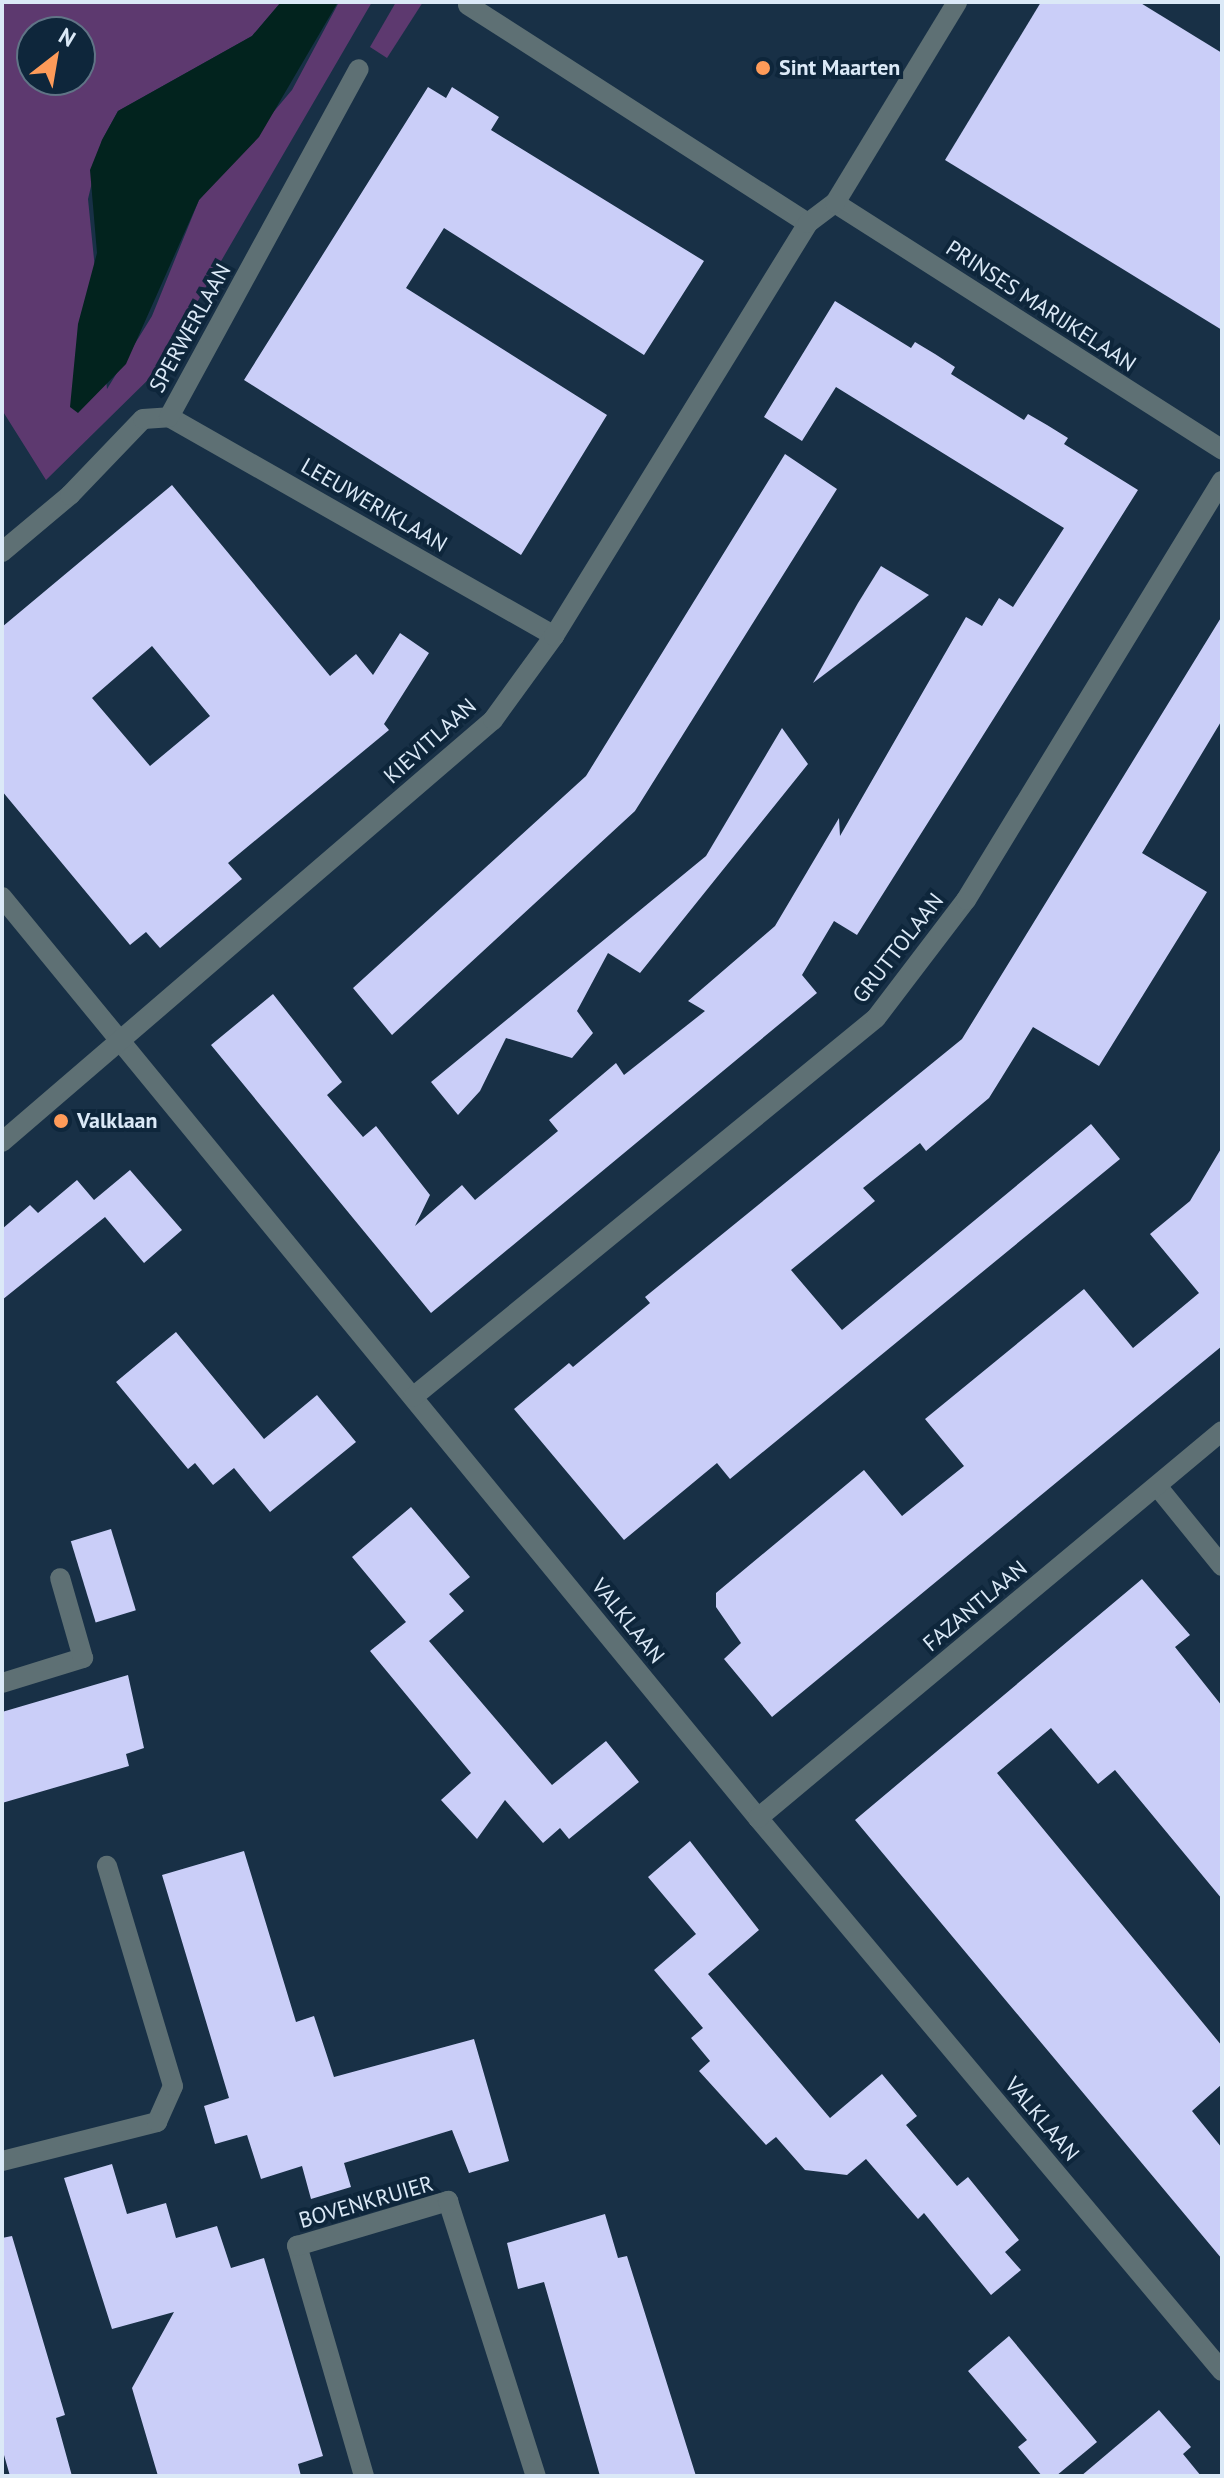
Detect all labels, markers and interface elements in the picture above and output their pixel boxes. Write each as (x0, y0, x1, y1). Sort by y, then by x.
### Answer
north arrow (16, 16, 96, 96)
text: N (54, 21, 81, 53)
place label: Sint Maarten (779, 55, 900, 81)
marker: Sint Maarten (754, 59, 772, 77)
street label: PRINSES MARIJKELAAN (941, 235, 1141, 377)
street label: SPERWERLAAN (144, 259, 236, 397)
street label: LEEUWERIKLAAN (296, 453, 452, 557)
street label: KIEVITLAAN (379, 693, 481, 789)
street label: GRUTTOLAAN (847, 888, 949, 1008)
place label: Valklaan (77, 1108, 157, 1134)
marker: Valklaan (52, 1112, 70, 1130)
street label: FAZANTLAAN (918, 1555, 1032, 1657)
street label: VALKLAAN (586, 1573, 670, 1669)
street label: VALKLAAN (999, 2072, 1085, 2166)
street label: BOVENKRUIER (296, 2170, 436, 2234)

